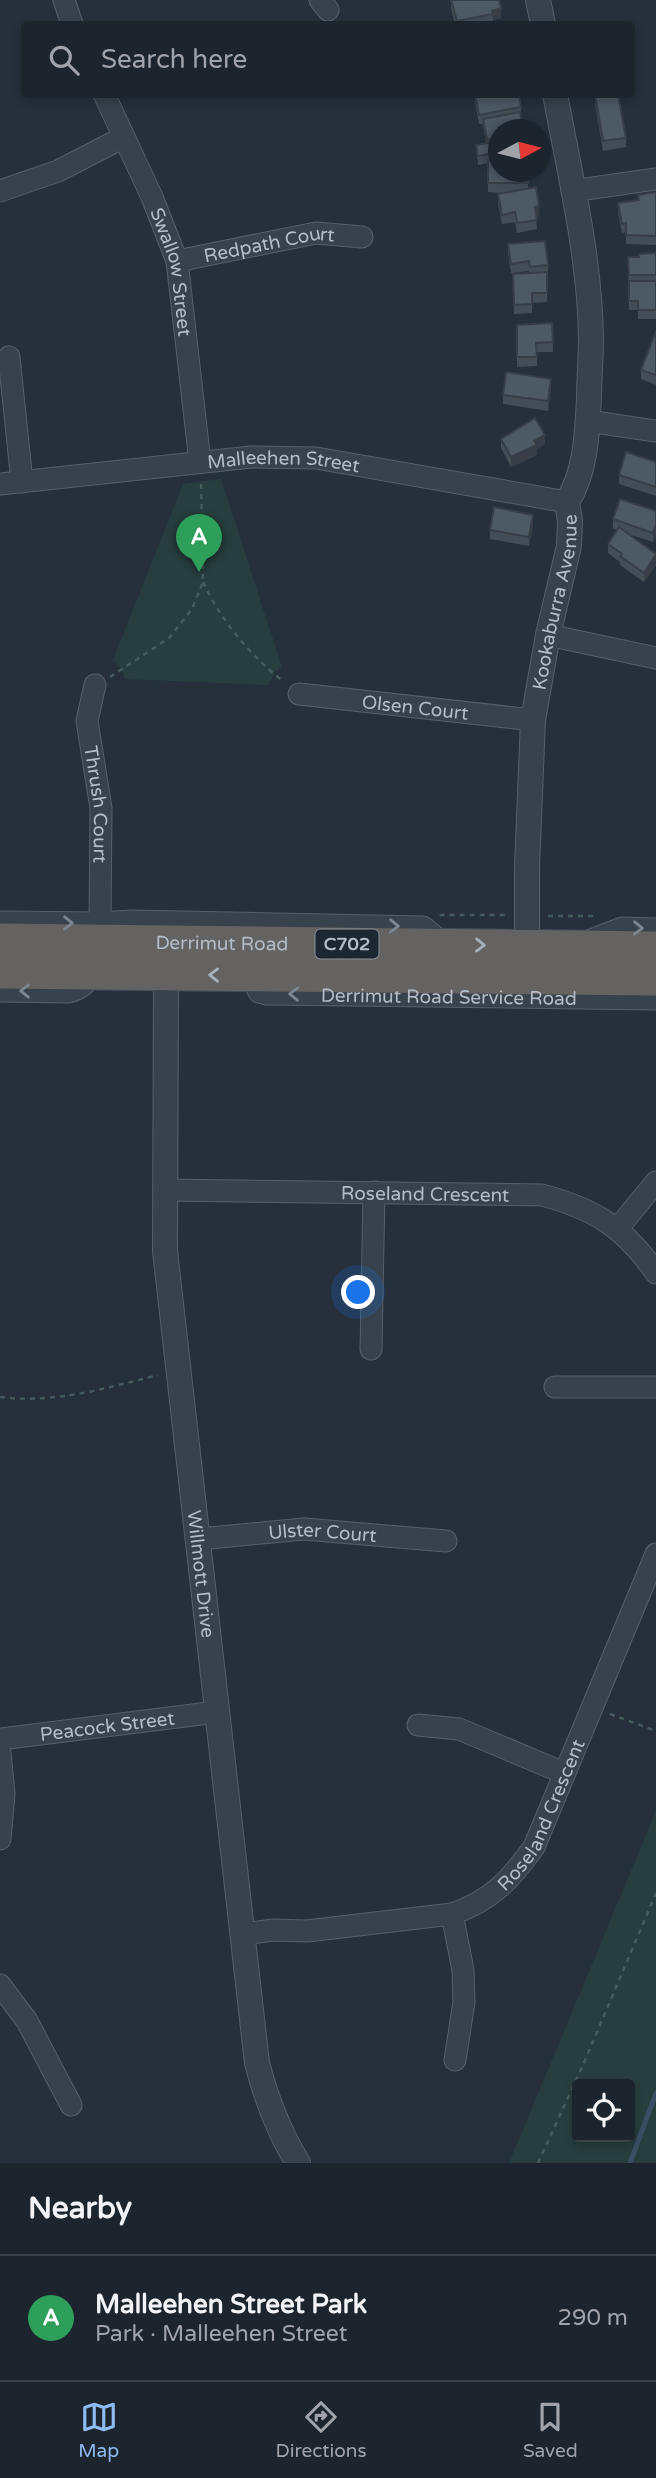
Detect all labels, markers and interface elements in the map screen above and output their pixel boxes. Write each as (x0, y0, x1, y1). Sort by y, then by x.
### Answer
search box (21, 21, 635, 98)
icon: search (45, 41, 83, 79)
text: Search here (101, 44, 247, 75)
north arrow (488, 119, 551, 182)
street label: Swallow Street (145, 205, 196, 338)
street label: Redpath Court (202, 222, 336, 267)
street label: Malleehen Street (206, 447, 361, 477)
street label: Kookaburra Avenue (528, 513, 583, 692)
pin: A (176, 514, 222, 572)
street label: Olsen Court (361, 691, 470, 725)
street label: Thrush Court (79, 744, 111, 863)
one-way arrow (63, 915, 74, 930)
one-way arrow (388, 919, 399, 934)
one-way arrow (633, 921, 644, 936)
road number: C702 (316, 930, 378, 959)
street label: Derrimut Road (155, 932, 289, 956)
one-way arrow (475, 938, 486, 953)
one-way arrow (208, 967, 218, 983)
one-way arrow (19, 983, 30, 999)
street label: Derrimut Road Service Road (321, 985, 577, 1010)
one-way arrow (288, 986, 299, 1002)
street label: Roseland Crescent (341, 1182, 509, 1207)
your location (341, 1275, 375, 1309)
street label: Willmott Drive (182, 1509, 219, 1639)
street label: Ulster Court (267, 1519, 377, 1547)
street label: Peacock Street (39, 1707, 176, 1746)
street label: Roseland Crescent (493, 1736, 590, 1895)
map controls (572, 2079, 635, 2142)
button: locate (572, 2079, 635, 2142)
text: Nearby (28, 2190, 132, 2227)
text: Malleehen Street Park (95, 2289, 367, 2320)
text: A (42, 2304, 60, 2332)
text: 290 m (558, 2304, 628, 2332)
text: Park · Malleehen Street (95, 2320, 347, 2348)
tab: Map (78, 2398, 119, 2462)
tab: Directions (276, 2398, 367, 2462)
tab: Saved (523, 2398, 578, 2462)

